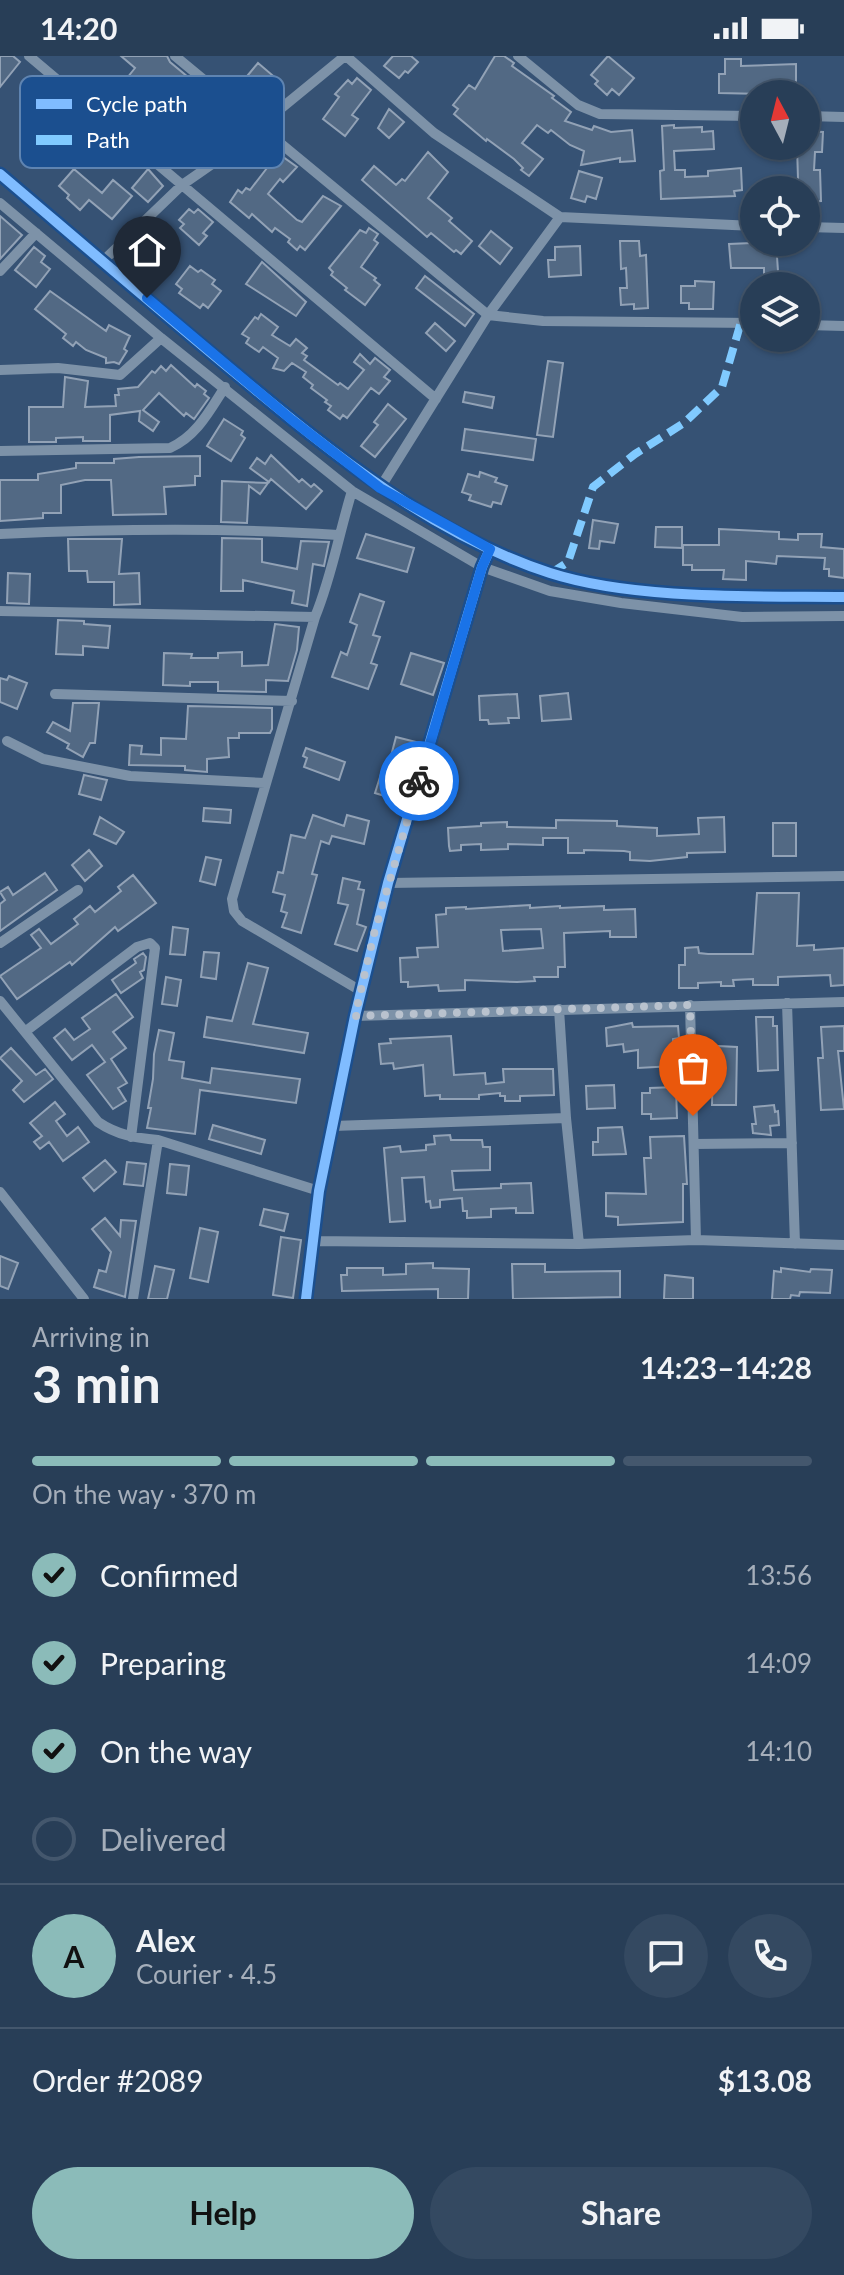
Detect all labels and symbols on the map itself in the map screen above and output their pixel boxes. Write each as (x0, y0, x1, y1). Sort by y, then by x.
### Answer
legend (20, 76, 284, 168)
north arrow (740, 80, 820, 160)
text: Cycle path (86, 90, 188, 117)
text: Path (86, 126, 130, 153)
pin (113, 216, 181, 298)
courier (379, 741, 459, 821)
pin (659, 1034, 727, 1116)

